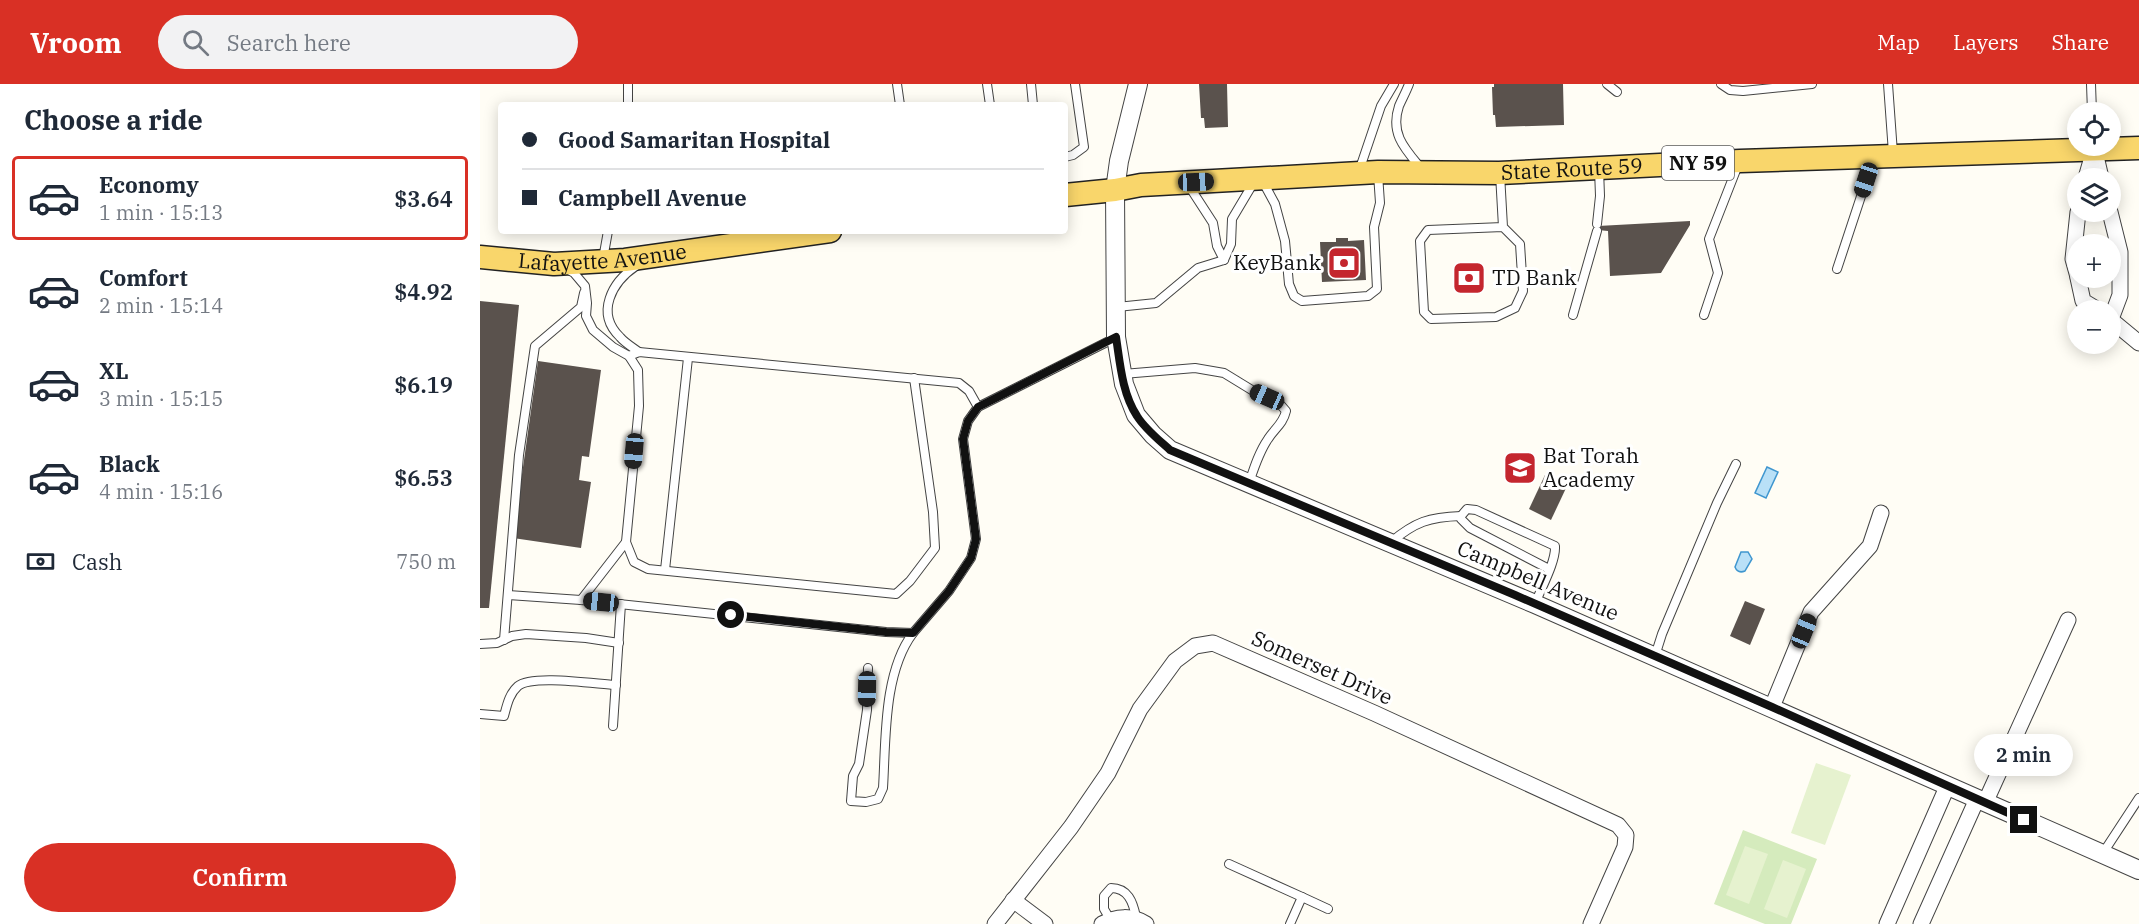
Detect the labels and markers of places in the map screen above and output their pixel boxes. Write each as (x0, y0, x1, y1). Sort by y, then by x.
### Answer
bank icon: KeyBank (1326, 245, 1362, 281)
place label: KeyBank (1233, 248, 1322, 276)
bank icon: TD Bank (1451, 260, 1487, 296)
place label: TD Bank (1492, 263, 1577, 291)
place label: Bat Torah Academy (1543, 441, 1639, 493)
school or university icon: Bat Torah Academy (1502, 450, 1538, 486)

